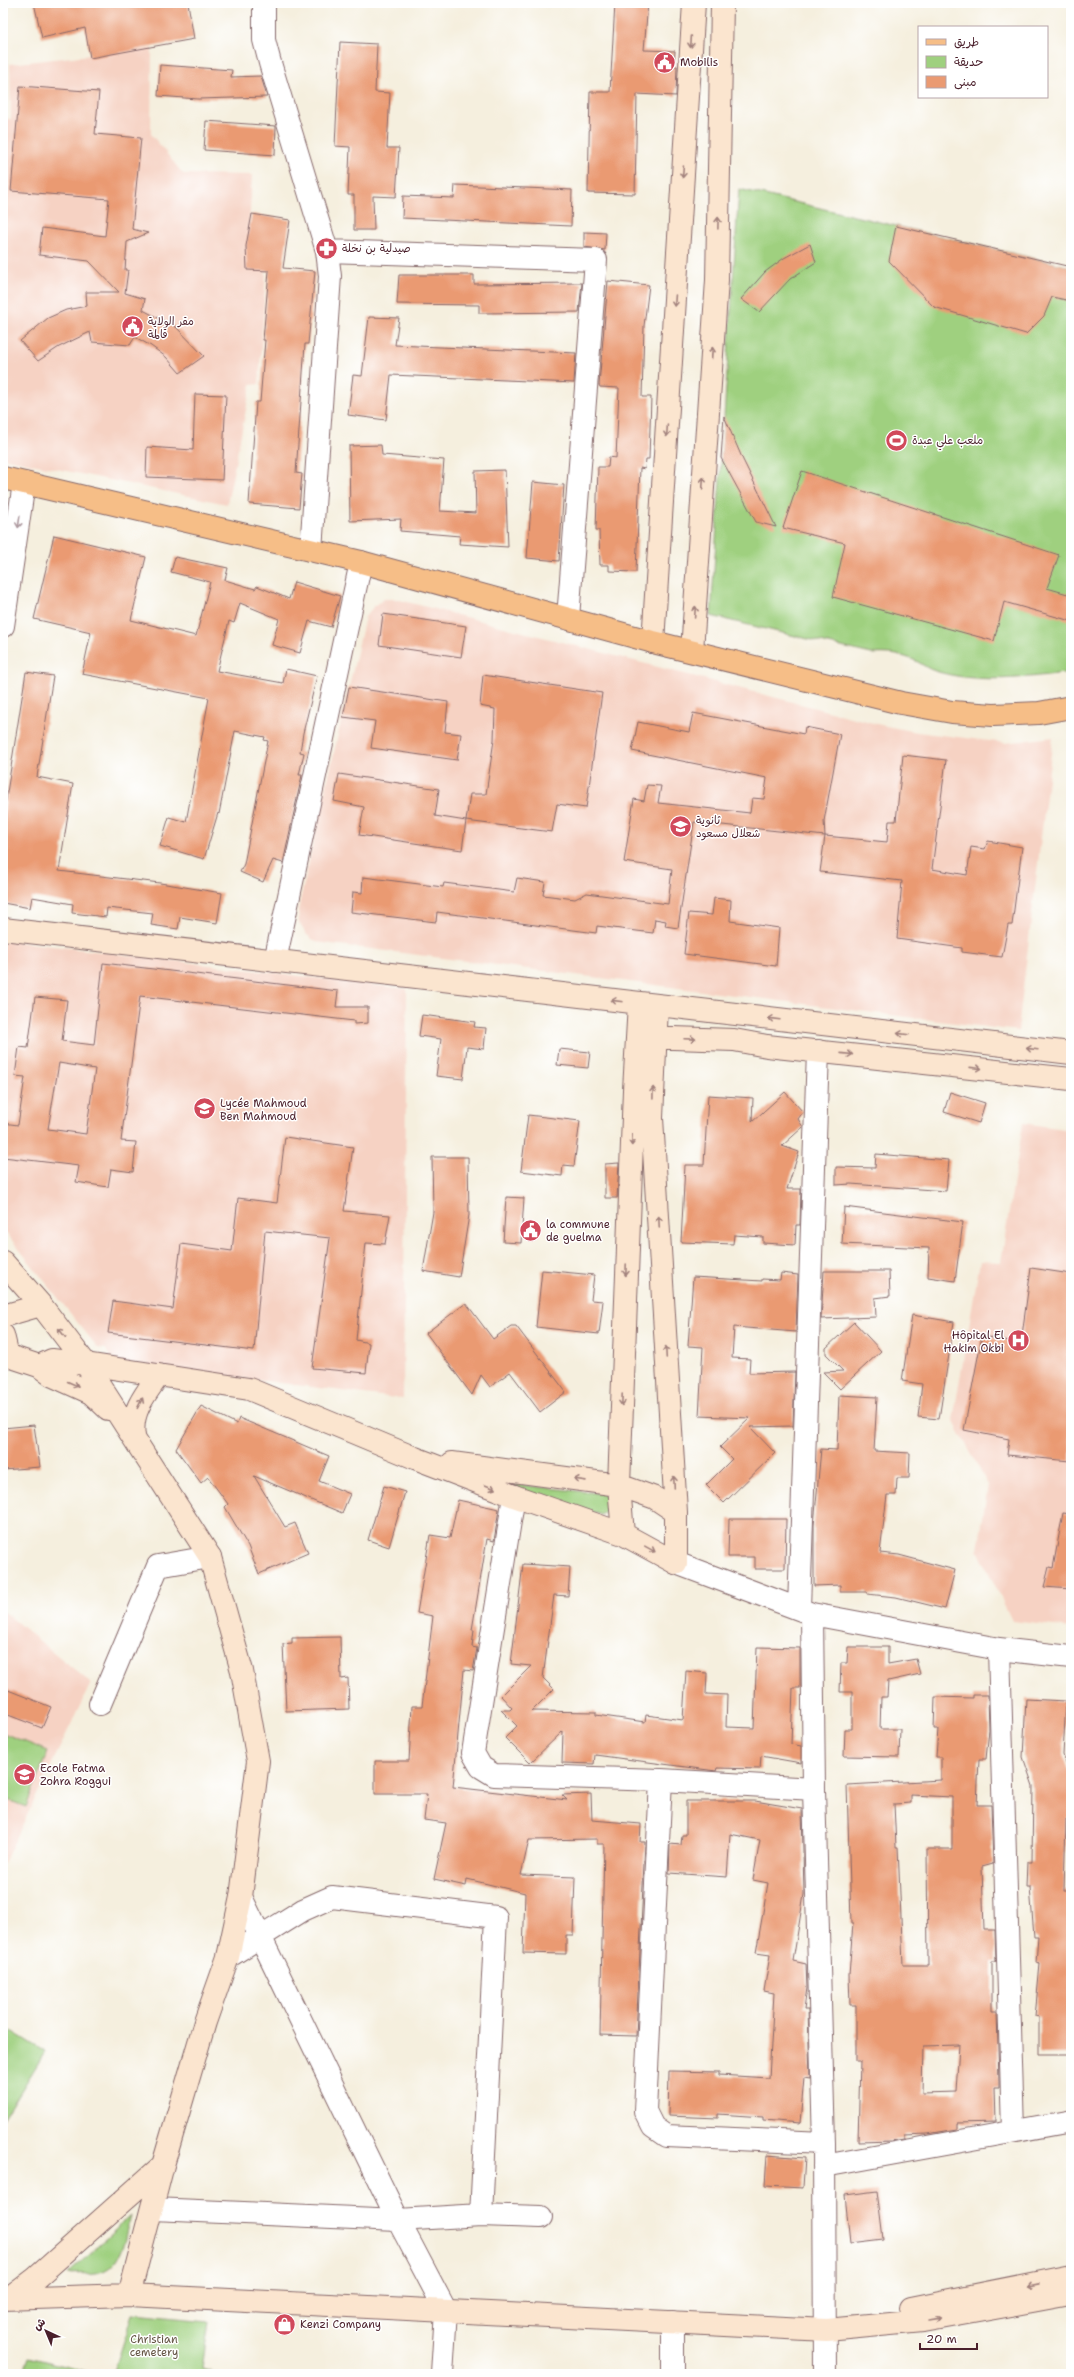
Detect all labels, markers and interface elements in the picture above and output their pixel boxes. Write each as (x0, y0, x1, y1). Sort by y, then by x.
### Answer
legend (918, 26, 1048, 98)
text: طريق (954, 34, 979, 50)
one-way arrow (688, 35, 695, 48)
public building icon: Mobilis (651, 49, 677, 75)
text: حديقة (954, 54, 983, 70)
place label: Mobilis (680, 55, 718, 70)
text: مبنى (954, 74, 977, 90)
one-way arrow (680, 165, 687, 178)
one-way arrow (714, 217, 722, 230)
pharmacy icon: صيدلية بن نخلة (313, 235, 339, 261)
place label: صيدلية بن نخلة (342, 241, 411, 256)
one-way arrow (671, 294, 678, 307)
public building icon: مقر الولاية قالمة (120, 314, 146, 340)
place label: مقر الولاية قالمة (148, 314, 194, 342)
one-way arrow (709, 347, 716, 360)
one-way arrow (663, 424, 670, 437)
sports icon: ملعب علي عبدة (884, 427, 910, 453)
place label: ملعب علي عبدة (912, 433, 983, 451)
one-way arrow (700, 477, 707, 490)
one-way arrow (15, 515, 23, 528)
one-way arrow (691, 606, 698, 619)
school or university icon: ثانوية شعلال مسعود (667, 813, 693, 839)
place label: ثانوية شعلال مسعود (696, 813, 760, 841)
one-way arrow (611, 997, 624, 1005)
one-way arrow (768, 1015, 781, 1023)
one-way arrow (897, 1030, 910, 1038)
one-way arrow (683, 1035, 696, 1043)
one-way arrow (1026, 1045, 1039, 1053)
one-way arrow (840, 1050, 853, 1058)
one-way arrow (969, 1065, 982, 1072)
one-way arrow (649, 1087, 657, 1100)
school or university icon: Lycée Mahmoud Ben Mahmoud (191, 1096, 217, 1122)
place label: Lycée Mahmoud Ben Mahmoud (220, 1096, 307, 1124)
one-way arrow (628, 1133, 635, 1146)
one-way arrow (655, 1216, 662, 1229)
public building icon: la commune de guelma (517, 1217, 543, 1243)
place label: la commune de guelma (546, 1217, 610, 1245)
one-way arrow (623, 1263, 630, 1276)
one-way arrow (58, 1327, 67, 1338)
place label: Hôpital El Hakim Okbi (943, 1328, 1005, 1356)
hospital icon: Hôpital El Hakim Okbi (1006, 1328, 1032, 1354)
one-way arrow (663, 1346, 670, 1359)
one-way arrow (66, 1381, 78, 1389)
one-way arrow (618, 1393, 626, 1406)
one-way arrow (137, 1397, 144, 1409)
one-way arrow (574, 1476, 587, 1484)
one-way arrow (670, 1476, 678, 1489)
one-way arrow (484, 1483, 496, 1491)
one-way arrow (644, 1545, 656, 1553)
school or university icon: Ecole Fatma Zohra Roggui (12, 1761, 38, 1787)
place label: Ecole Fatma Zohra Roggui (40, 1761, 111, 1789)
one-way arrow (1027, 2280, 1040, 2288)
north arrow (26, 2311, 66, 2351)
shop icon: Kenzi Company (271, 2311, 297, 2337)
one-way arrow (928, 2314, 941, 2322)
text: ش (30, 2315, 49, 2334)
place label: Kenzi Company (300, 2317, 381, 2332)
scale bar (920, 2325, 977, 2351)
text: 20 m (926, 2331, 957, 2347)
park label: Christian cemetery (130, 2332, 178, 2360)

